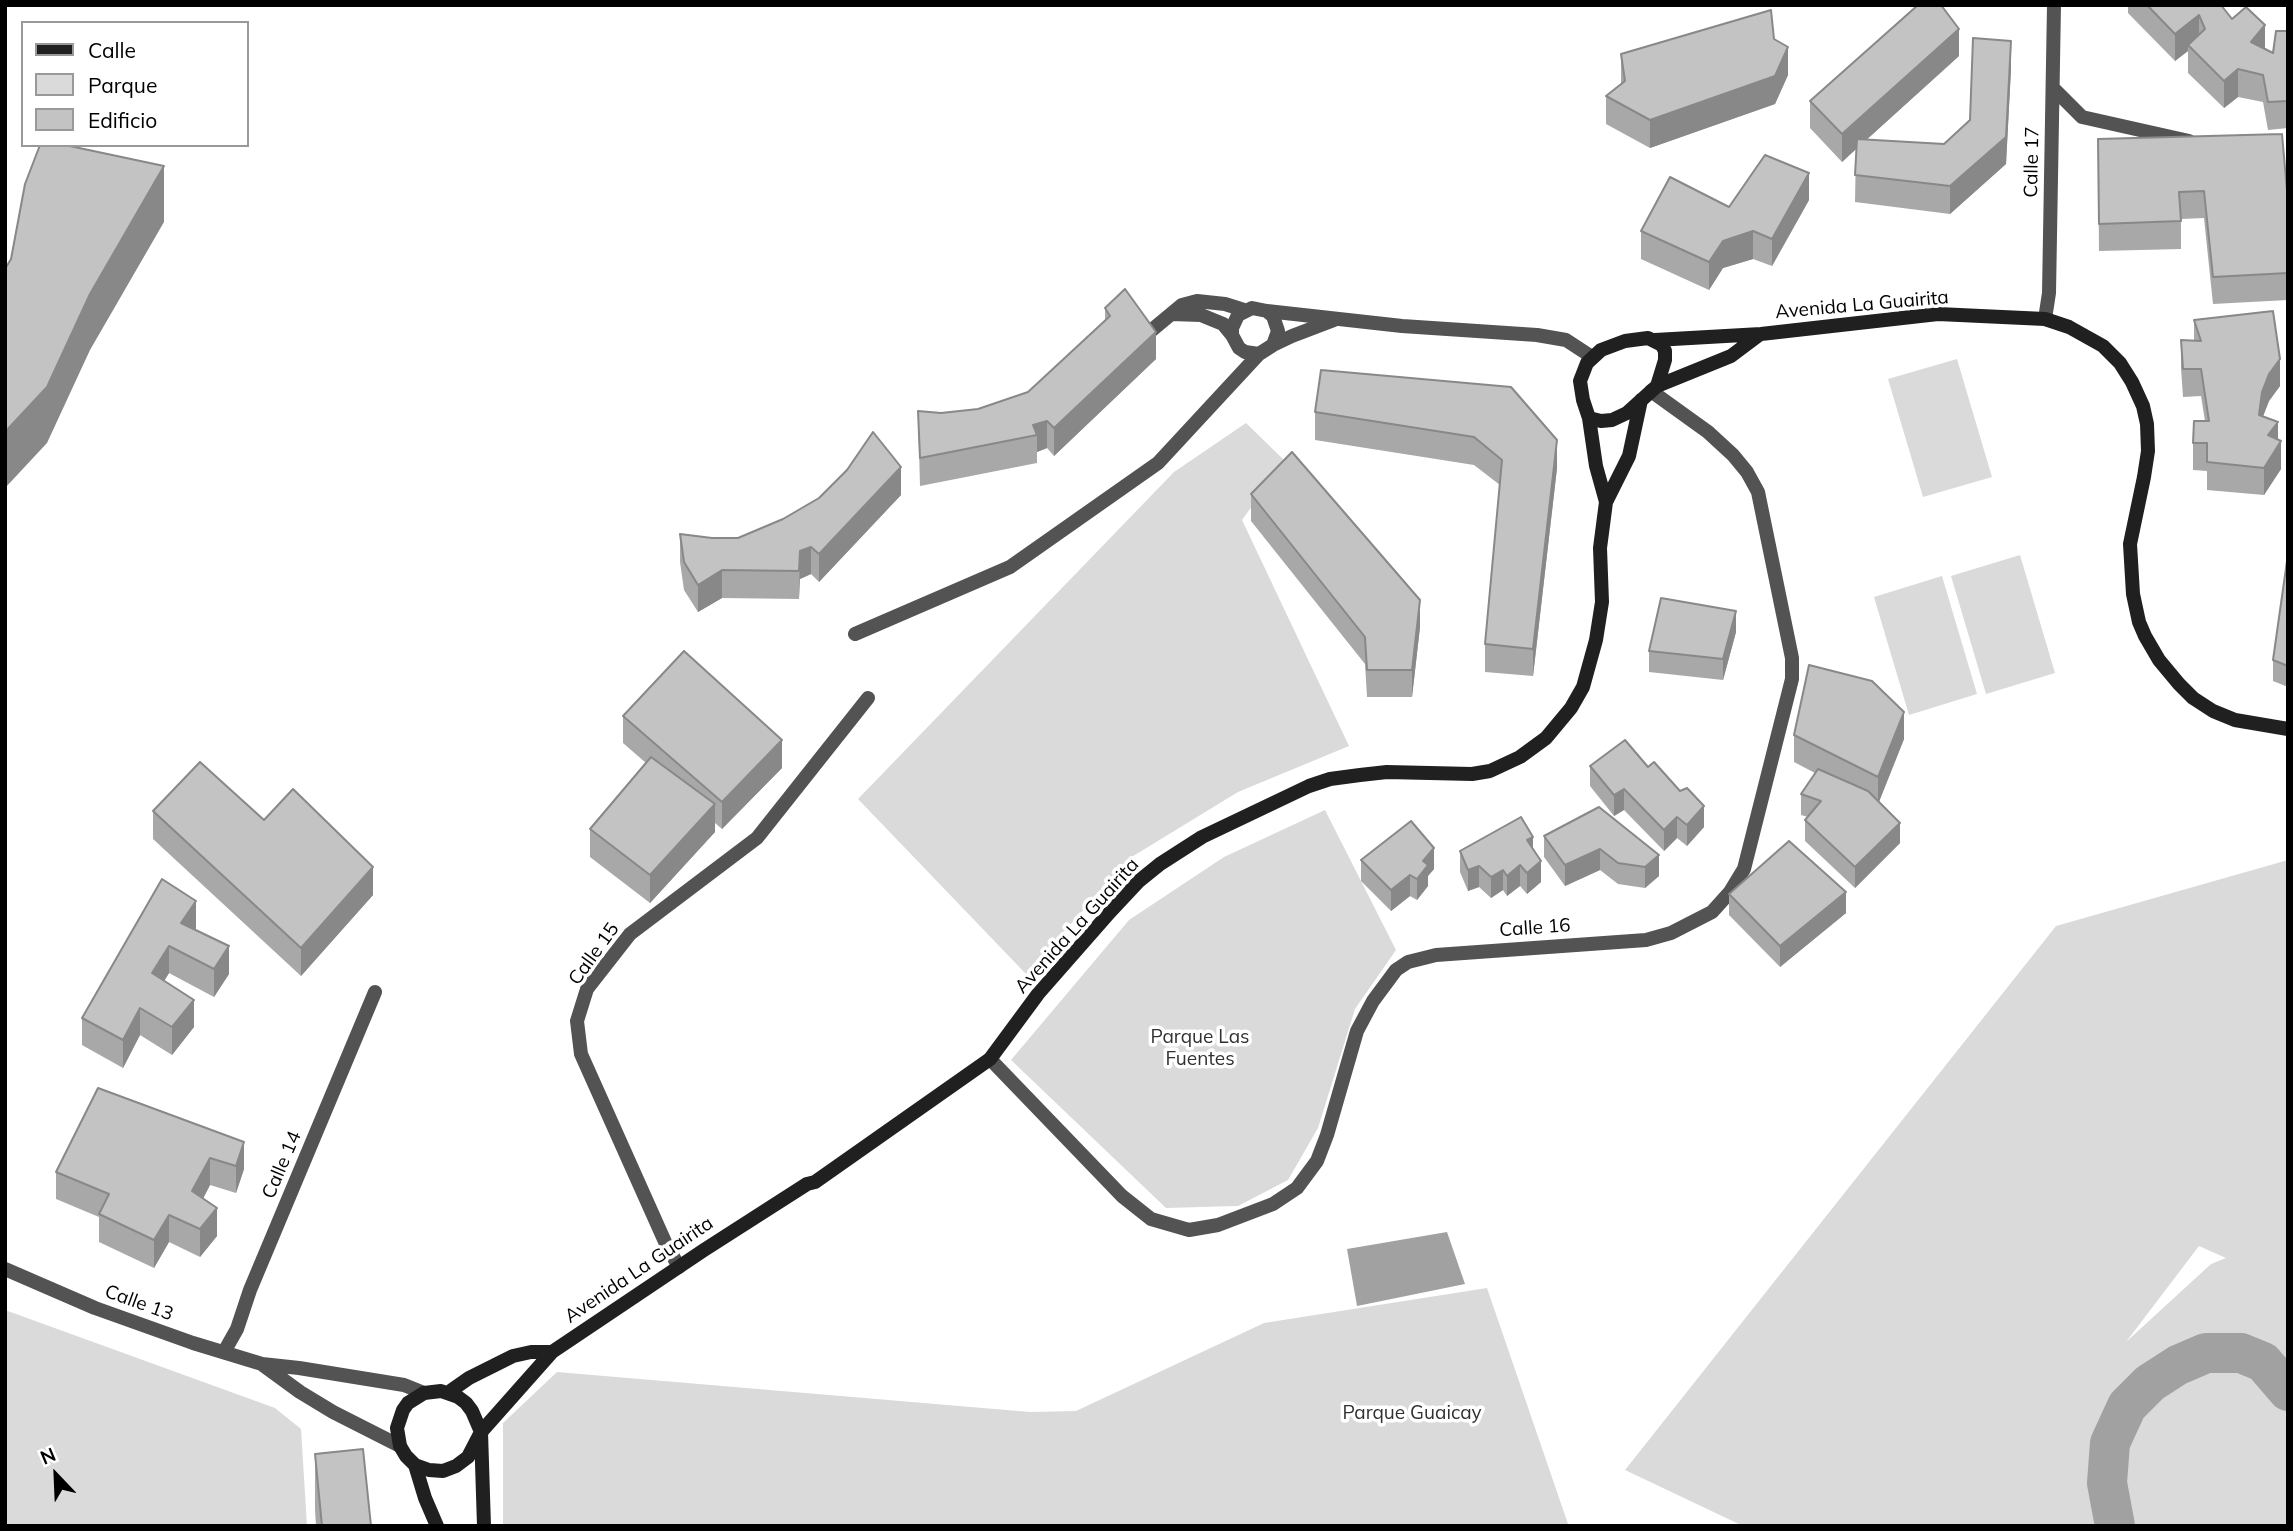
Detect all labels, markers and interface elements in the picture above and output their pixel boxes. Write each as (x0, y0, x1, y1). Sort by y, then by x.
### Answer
legend (21, 21, 248, 147)
text: Calle (88, 37, 136, 63)
text: Parque (88, 72, 157, 98)
text: Edificio (88, 107, 157, 133)
street label: Calle 17 (2020, 126, 2044, 198)
street label: Avenida La Guairita (1774, 286, 1950, 324)
street label: Avenida La Guairita (1010, 854, 1144, 998)
street label: Calle 16 (1499, 914, 1571, 942)
street label: Calle 15 (564, 918, 624, 990)
park label: Parque Las Fuentes (1151, 1026, 1249, 1070)
street label: Calle 14 (258, 1128, 306, 1202)
street label: Avenida La Guairita (560, 1212, 718, 1328)
street label: Calle 13 (102, 1280, 176, 1326)
park label: Parque Guaicay (1342, 1402, 1482, 1424)
north arrow (21, 1440, 91, 1510)
text: N (36, 1442, 59, 1470)

